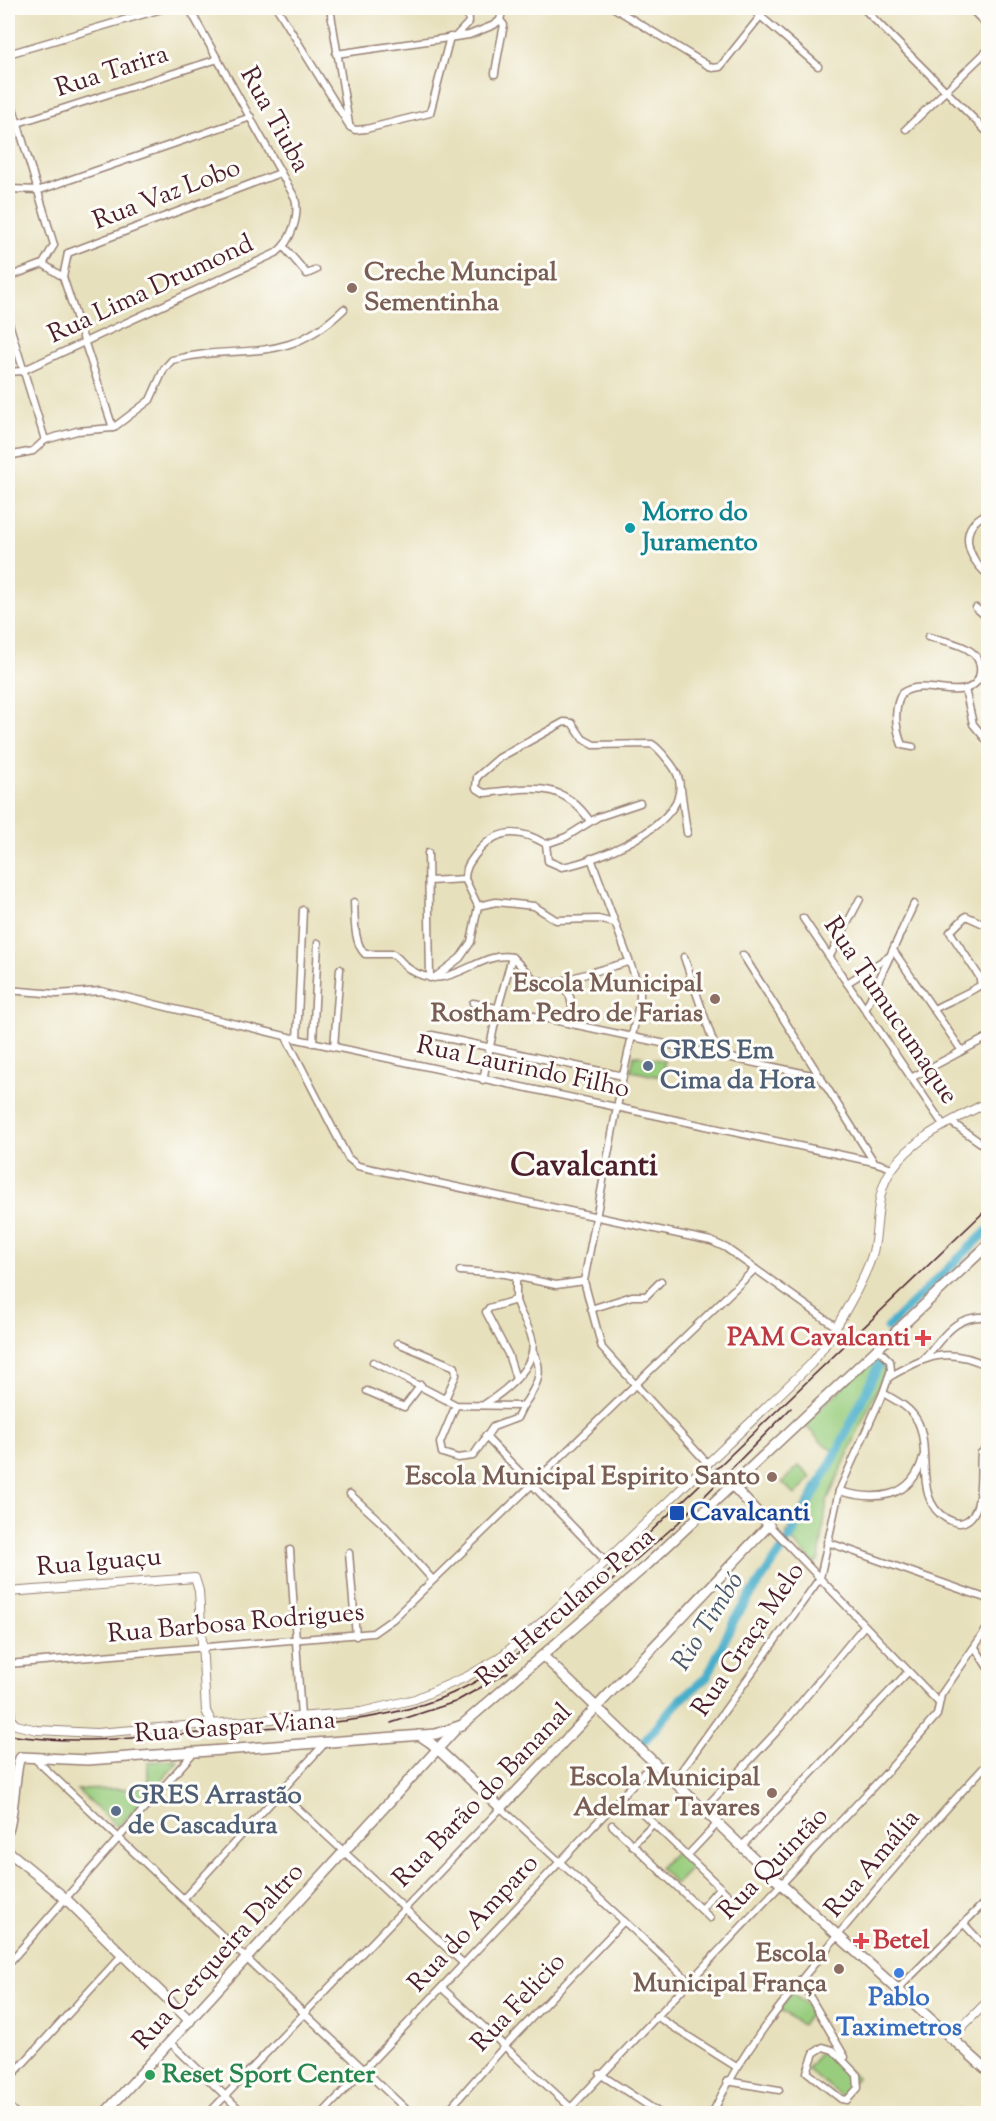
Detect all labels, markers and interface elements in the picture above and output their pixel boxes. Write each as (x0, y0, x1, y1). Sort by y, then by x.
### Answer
street label: Rua Tarira (51, 36, 173, 108)
street label: Rua Tiuba (230, 60, 318, 180)
street label: Rua Vaz Lobo (88, 150, 246, 240)
street label: Rua Lima Drumond (42, 226, 260, 354)
place label: Creche Muncipal Sementinha (364, 255, 558, 322)
marker: Creche Muncipal Sementinha (345, 281, 359, 295)
place label: Morro do Juramento (640, 495, 758, 562)
marker: Morro do Juramento (623, 521, 637, 535)
street label: Rua Tumucumaque (813, 910, 967, 1112)
place label: Escola Municipal Rostham Pedro de Farias (431, 966, 704, 1033)
marker: Escola Municipal Rostham Pedro de Farias (708, 992, 722, 1006)
street label: Rua Laurindo Filho (413, 1027, 633, 1109)
place label: GRES Em Cima da Hora (660, 1033, 816, 1100)
marker: GRES Em Cima da Hora (641, 1059, 655, 1073)
district label: Cavalcanti (510, 1144, 658, 1190)
place label: PAM Cavalcanti (727, 1320, 911, 1357)
marker: PAM Cavalcanti (914, 1329, 932, 1347)
place label: Escola Municipal Espirito Santo (405, 1459, 760, 1496)
marker: Escola Municipal Espirito Santo (765, 1470, 779, 1484)
place label: Cavalcanti (690, 1495, 811, 1532)
marker: Cavalcanti (668, 1504, 686, 1522)
street label: Rua Herculano Pena (468, 1520, 664, 1696)
street label: Rua Iguaçu (35, 1539, 163, 1587)
street label: Rua Graça Melo (684, 1555, 814, 1725)
water label: Rio Timbó (663, 1565, 755, 1679)
street label: Rua Barbosa Rodrigues (106, 1594, 366, 1654)
street label: Rua Barão do Bananal (385, 1695, 581, 1897)
street label: Rua Gaspar Viana (133, 1703, 337, 1753)
place label: Escola Municipal Adelmar Tavares (570, 1760, 761, 1827)
place label: GRES Arrastão de Cascadura (128, 1778, 302, 1845)
marker: Escola Municipal Adelmar Tavares (765, 1786, 779, 1800)
street label: Rua Quintão (711, 1799, 837, 1929)
street label: Rua Amália (817, 1802, 929, 1926)
marker: GRES Arrastão de Cascadura (109, 1804, 123, 1818)
street label: Rua do Amparo (400, 1847, 548, 2001)
street label: Rua Cerqueira Daltro (125, 1855, 313, 2059)
place label: Betel (873, 1923, 930, 1960)
marker: Betel (854, 1934, 868, 1948)
place label: Escola Municipal França (633, 1936, 827, 2003)
street label: Rua Felicio (463, 1945, 575, 2061)
marker: Escola Municipal França (832, 1962, 846, 1976)
marker: Pablo Taximetros (892, 1966, 906, 1980)
place label: Pablo Taximetros (836, 1980, 962, 2047)
place label: Reset Sport Center (162, 2057, 375, 2094)
marker: Reset Sport Center (143, 2068, 157, 2082)

